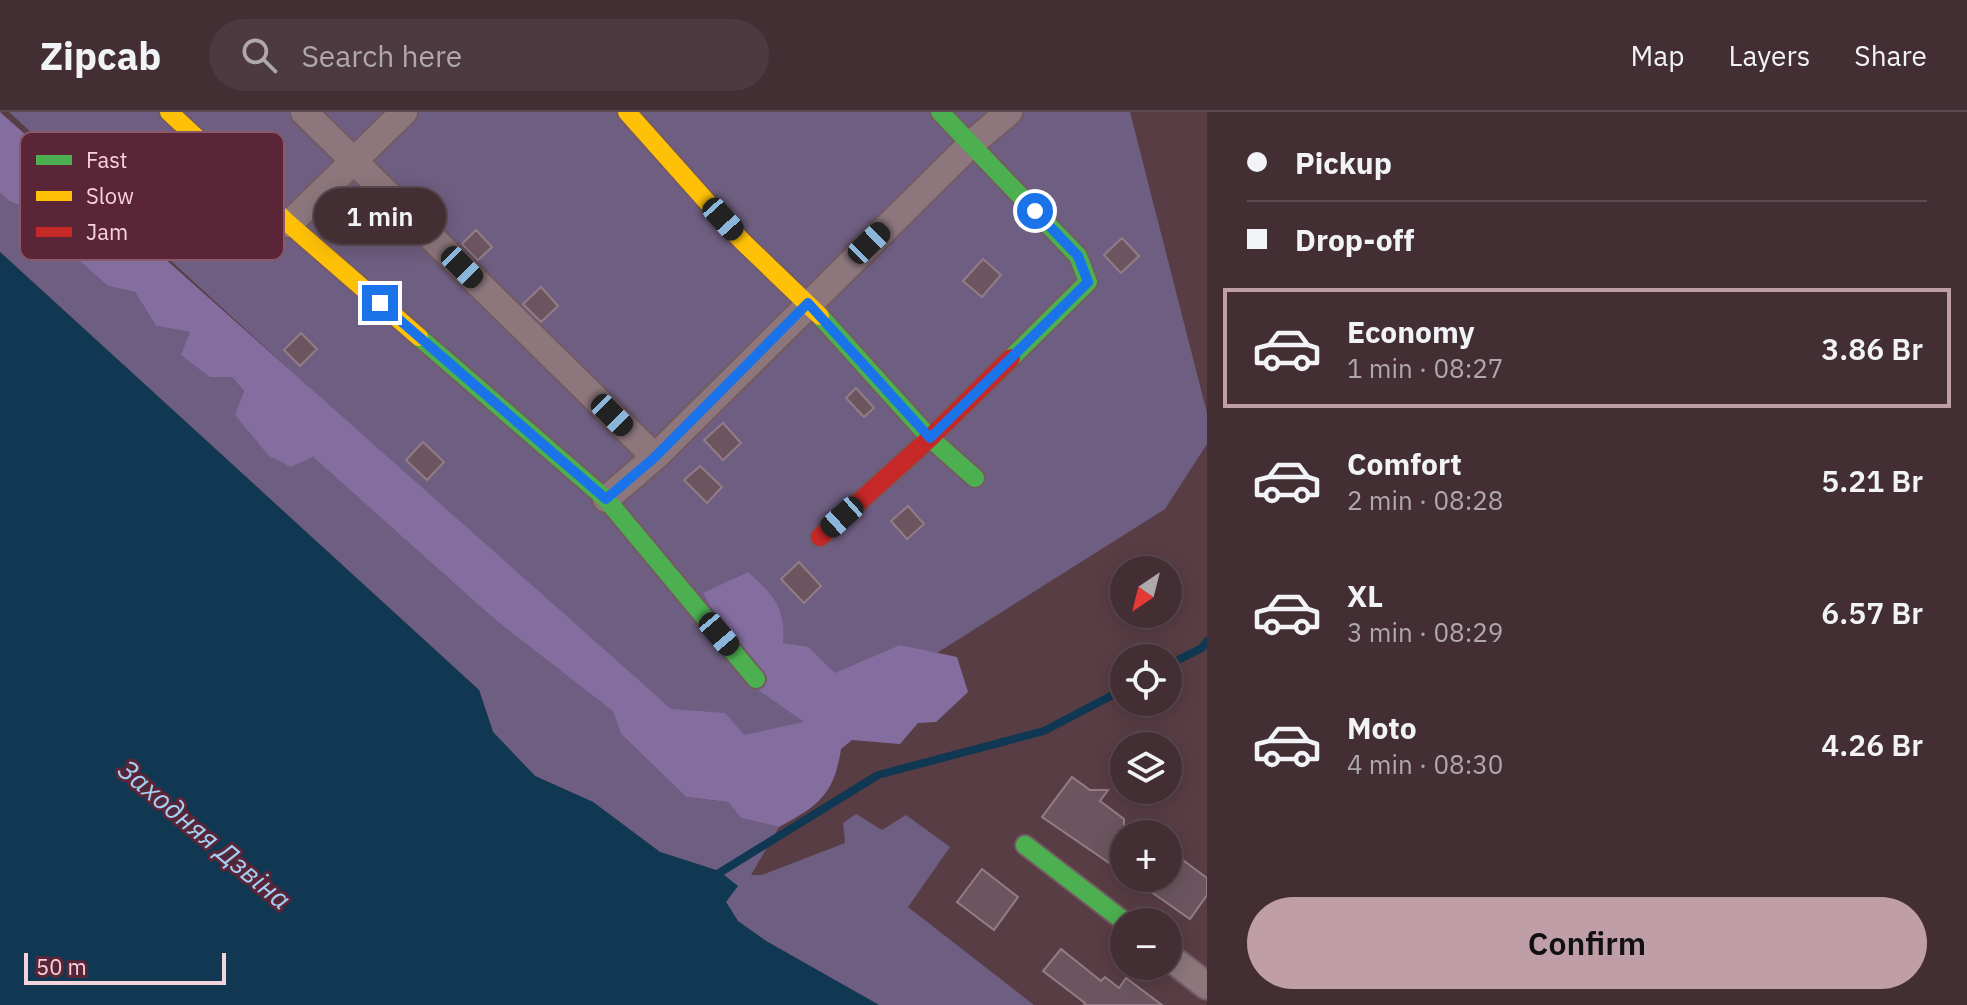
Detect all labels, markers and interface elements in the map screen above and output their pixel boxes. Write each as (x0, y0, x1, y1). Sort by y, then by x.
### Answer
search box (209, 19, 769, 91)
text: Zipcab (40, 31, 161, 80)
icon: search (237, 33, 281, 77)
text: Search here (301, 36, 462, 75)
text: Map (1630, 37, 1684, 74)
text: Layers (1728, 37, 1810, 74)
text: Share (1854, 37, 1927, 74)
legend (20, 132, 284, 260)
text: Pickup (1295, 143, 1392, 182)
text: Fast (86, 145, 127, 174)
text: Slow (86, 181, 134, 210)
callout: 1 min (314, 187, 446, 243)
car (698, 193, 748, 245)
route start (1017, 193, 1053, 229)
text: 1 min (346, 199, 414, 233)
text: Jam (86, 217, 128, 246)
car (843, 218, 895, 268)
text: Drop-off (1295, 220, 1414, 259)
car (437, 242, 487, 292)
route end (362, 285, 398, 321)
icon: car (1251, 312, 1323, 384)
text: Economy (1347, 312, 1475, 351)
text: 3.86 Br (1821, 329, 1923, 368)
text: 1 min · 08:27 (1347, 351, 1503, 385)
car (587, 390, 637, 440)
icon: car (1251, 444, 1323, 516)
text: Comfort (1347, 444, 1462, 483)
text: 5.21 Br (1821, 461, 1923, 500)
text: 2 min · 08:28 (1347, 483, 1503, 517)
car (816, 492, 868, 542)
north arrow (1110, 556, 1182, 628)
map controls (1110, 556, 1182, 980)
icon: car (1251, 576, 1323, 648)
text: XL (1347, 576, 1383, 615)
text: 6.57 Br (1821, 593, 1923, 632)
car (694, 608, 744, 660)
text: 3 min · 08:29 (1347, 615, 1503, 649)
button: locate (1110, 644, 1182, 716)
icon: car (1251, 708, 1323, 780)
text: Moto (1347, 708, 1417, 747)
text: 4.26 Br (1821, 725, 1923, 764)
button: layers (1110, 732, 1182, 804)
text: 4 min · 08:30 (1347, 747, 1503, 781)
water label: Заходняя Дзвіна (111, 751, 299, 917)
button: + (1110, 820, 1182, 892)
button: Confirm (1247, 897, 1927, 989)
button: − (1110, 908, 1182, 980)
scale bar (24, 949, 226, 985)
text: 50 m (36, 952, 87, 981)

